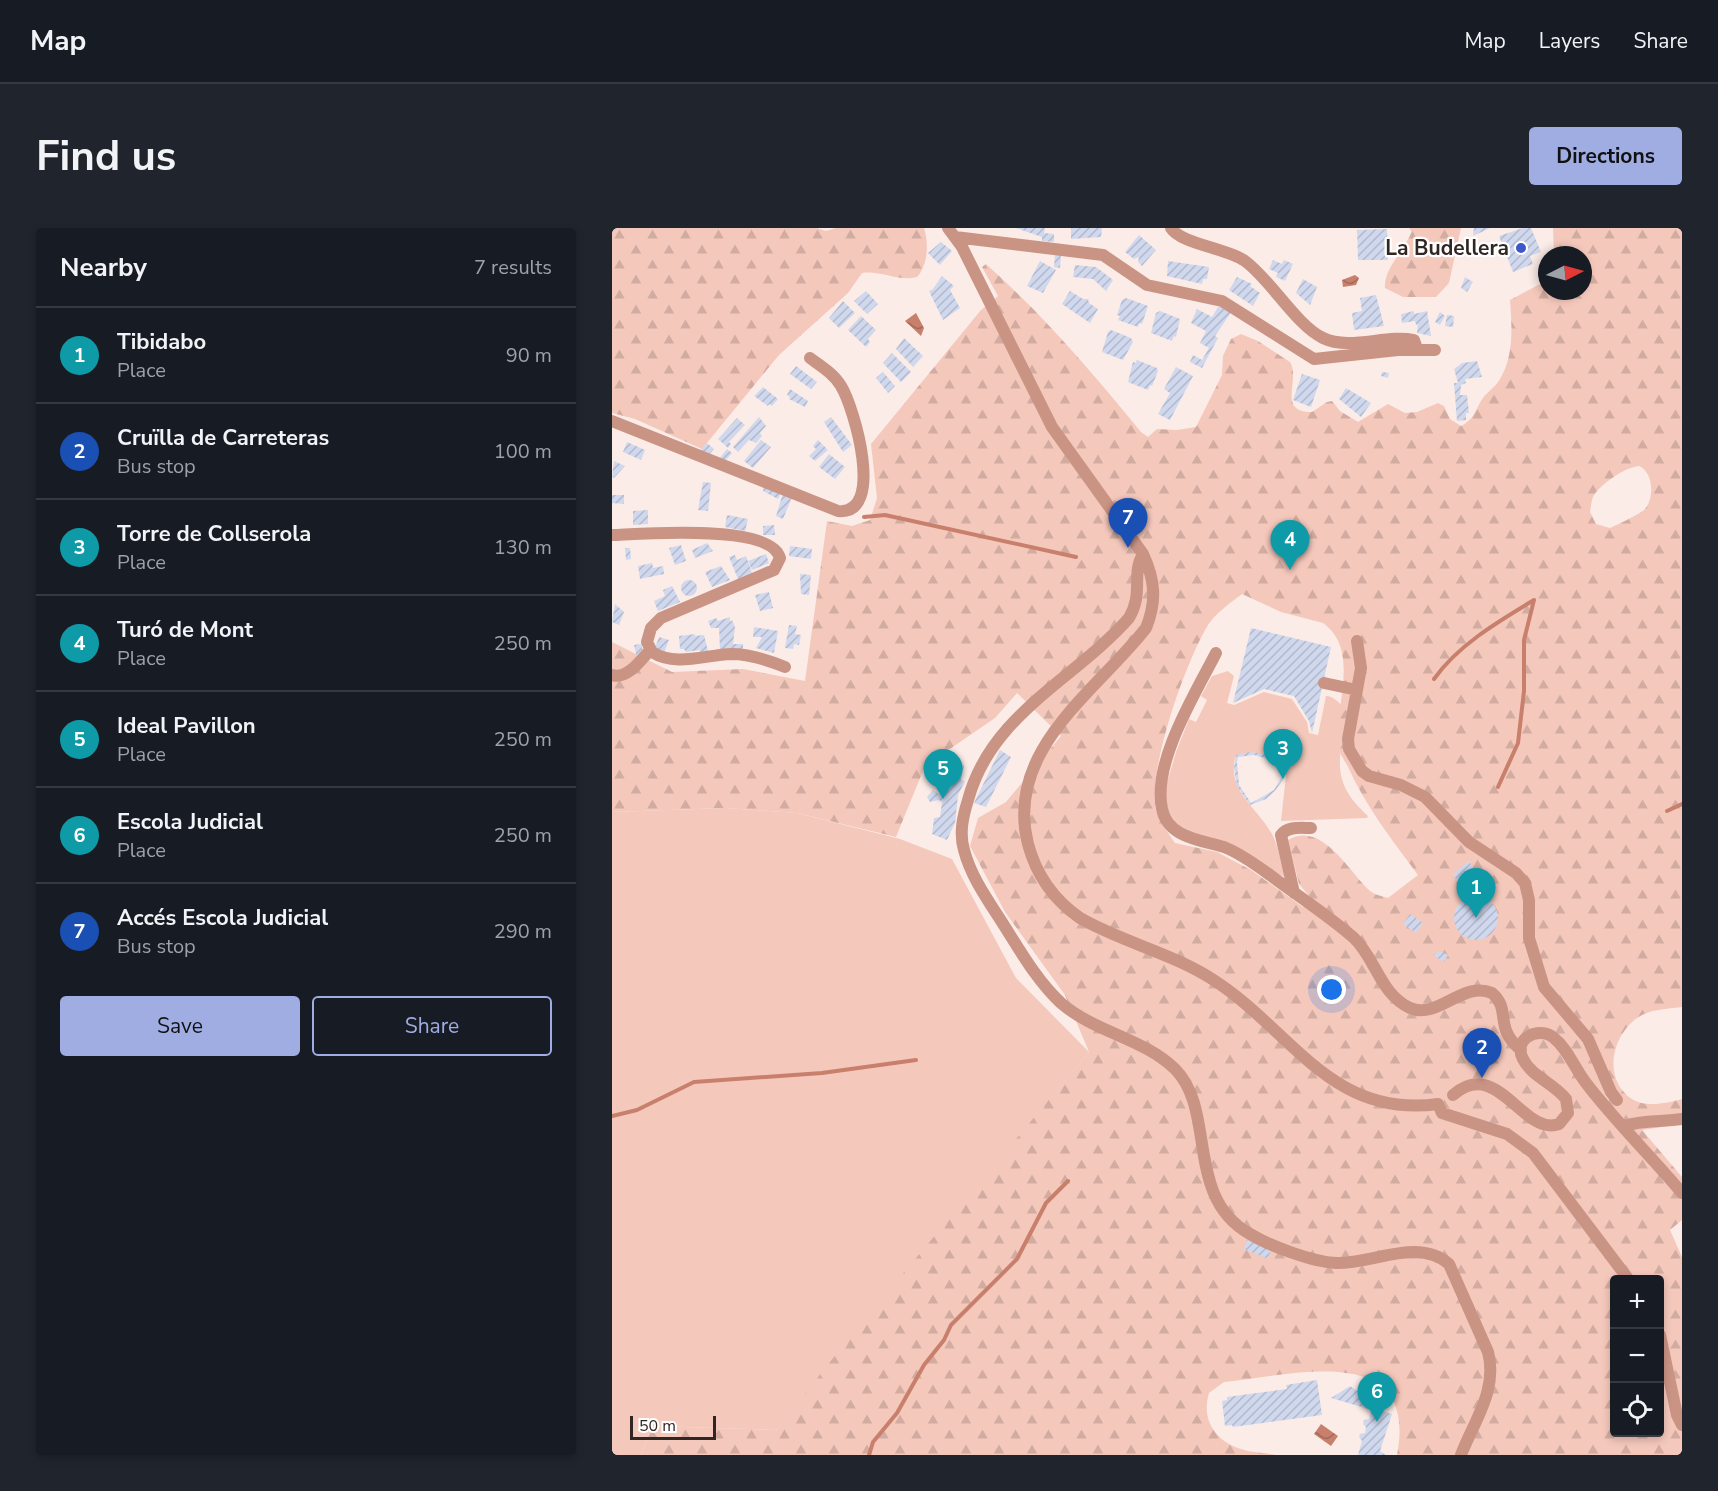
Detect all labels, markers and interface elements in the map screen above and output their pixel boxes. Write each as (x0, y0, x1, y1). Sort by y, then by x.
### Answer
text: Map (30, 22, 86, 60)
text: Map (1464, 27, 1506, 55)
text: Layers (1539, 27, 1600, 55)
text: Share (1633, 27, 1688, 55)
button: Directions (1529, 127, 1682, 185)
text: Find us (36, 128, 176, 185)
place label: La Budellera (1385, 234, 1509, 262)
marker: La Budellera (1514, 241, 1528, 255)
north arrow (1538, 246, 1592, 300)
text: Nearby (60, 250, 147, 285)
text: 7 results (474, 254, 552, 281)
text: Tibidabo (117, 327, 206, 357)
text: 1 (74, 342, 86, 369)
text: 90 m (506, 342, 552, 369)
text: Place (117, 357, 166, 384)
text: Cruïlla de Carreteras (117, 423, 329, 453)
text: 2 (74, 438, 86, 465)
text: 100 m (494, 438, 552, 465)
text: Bus stop (117, 453, 196, 480)
pin: 7 (1108, 498, 1148, 548)
text: Torre de Collserola (117, 519, 311, 549)
pin: 4 (1270, 520, 1310, 570)
text: 3 (74, 534, 86, 561)
text: 130 m (494, 534, 552, 561)
text: Place (117, 549, 166, 576)
text: Turó de Mont (117, 615, 253, 645)
text: 4 (74, 630, 86, 657)
text: 250 m (494, 630, 552, 657)
text: Place (117, 645, 166, 672)
text: Ideal Pavillon (117, 711, 256, 741)
text: 5 (74, 726, 86, 753)
text: 250 m (494, 726, 552, 753)
pin: 3 (1264, 730, 1302, 779)
text: Place (117, 741, 166, 768)
pin: 5 (924, 750, 962, 799)
text: Escola Judicial (117, 807, 263, 837)
text: 6 (74, 822, 86, 849)
text: 250 m (494, 822, 552, 849)
text: Place (117, 837, 166, 864)
pin: 1 (1456, 868, 1496, 918)
text: Accés Escola Judicial (117, 903, 328, 933)
text: 7 (74, 918, 86, 945)
text: 290 m (494, 918, 552, 945)
text: Bus stop (117, 933, 196, 960)
your location (1317, 975, 1346, 1004)
button: Save (60, 996, 300, 1056)
button: Share (312, 996, 552, 1056)
pin: 2 (1462, 1028, 1502, 1078)
map controls (1610, 1275, 1664, 1437)
button: + (1610, 1275, 1664, 1329)
button: − (1610, 1329, 1664, 1383)
pin: 6 (1358, 1372, 1396, 1422)
button: locate (1610, 1383, 1664, 1437)
scale bar (630, 1413, 716, 1440)
text: 50 m (639, 1415, 676, 1437)

